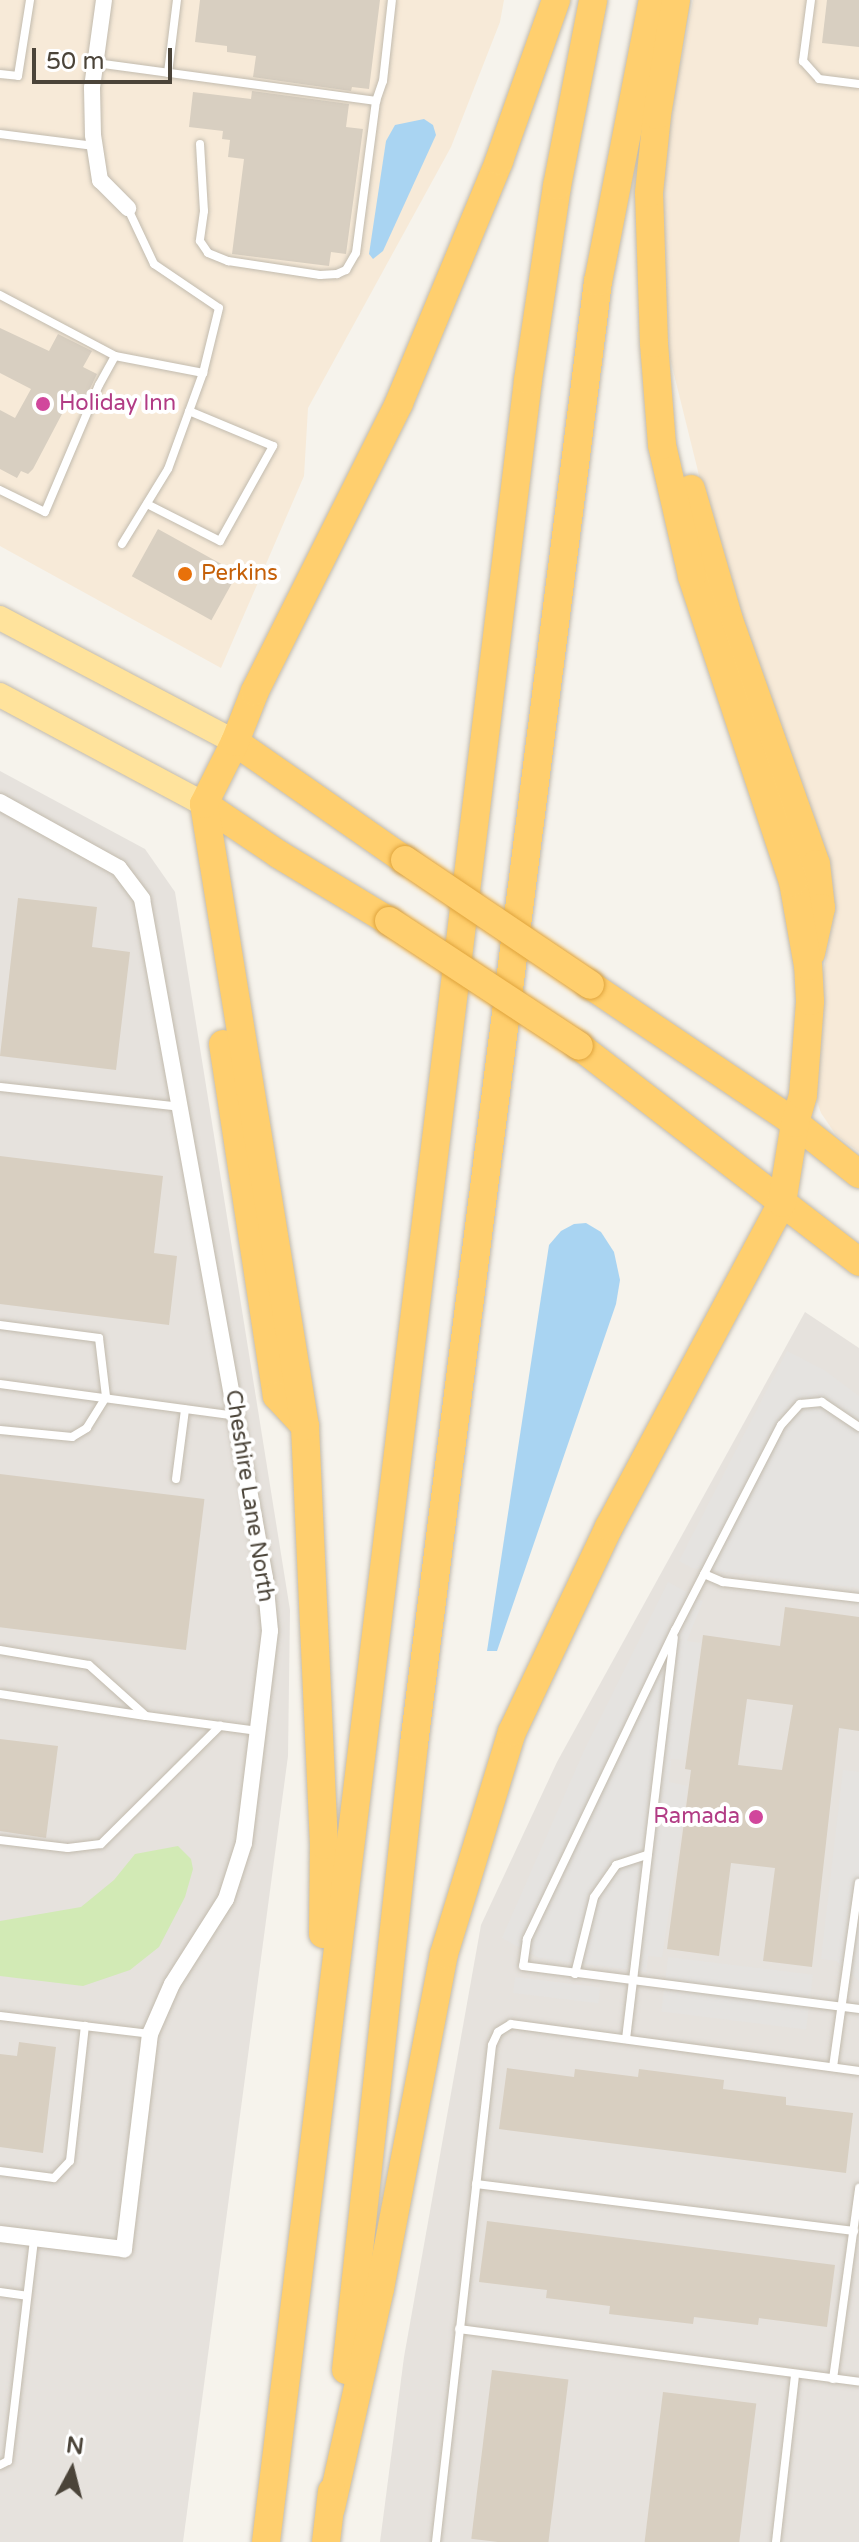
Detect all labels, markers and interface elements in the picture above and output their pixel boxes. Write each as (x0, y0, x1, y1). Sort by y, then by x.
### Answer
scale bar (36, 32, 176, 82)
text: 50 m (46, 47, 104, 76)
place label: Holiday Inn (59, 391, 176, 417)
marker: Holiday Inn (34, 395, 52, 413)
place label: Perkins (201, 561, 278, 587)
marker: Perkins (176, 565, 194, 583)
street label: Cheshire Lane North (219, 1388, 279, 1604)
place label: Ramada (653, 1804, 740, 1830)
marker: Ramada (747, 1808, 765, 1826)
north arrow (32, 2430, 112, 2510)
text: N (65, 2432, 85, 2460)

